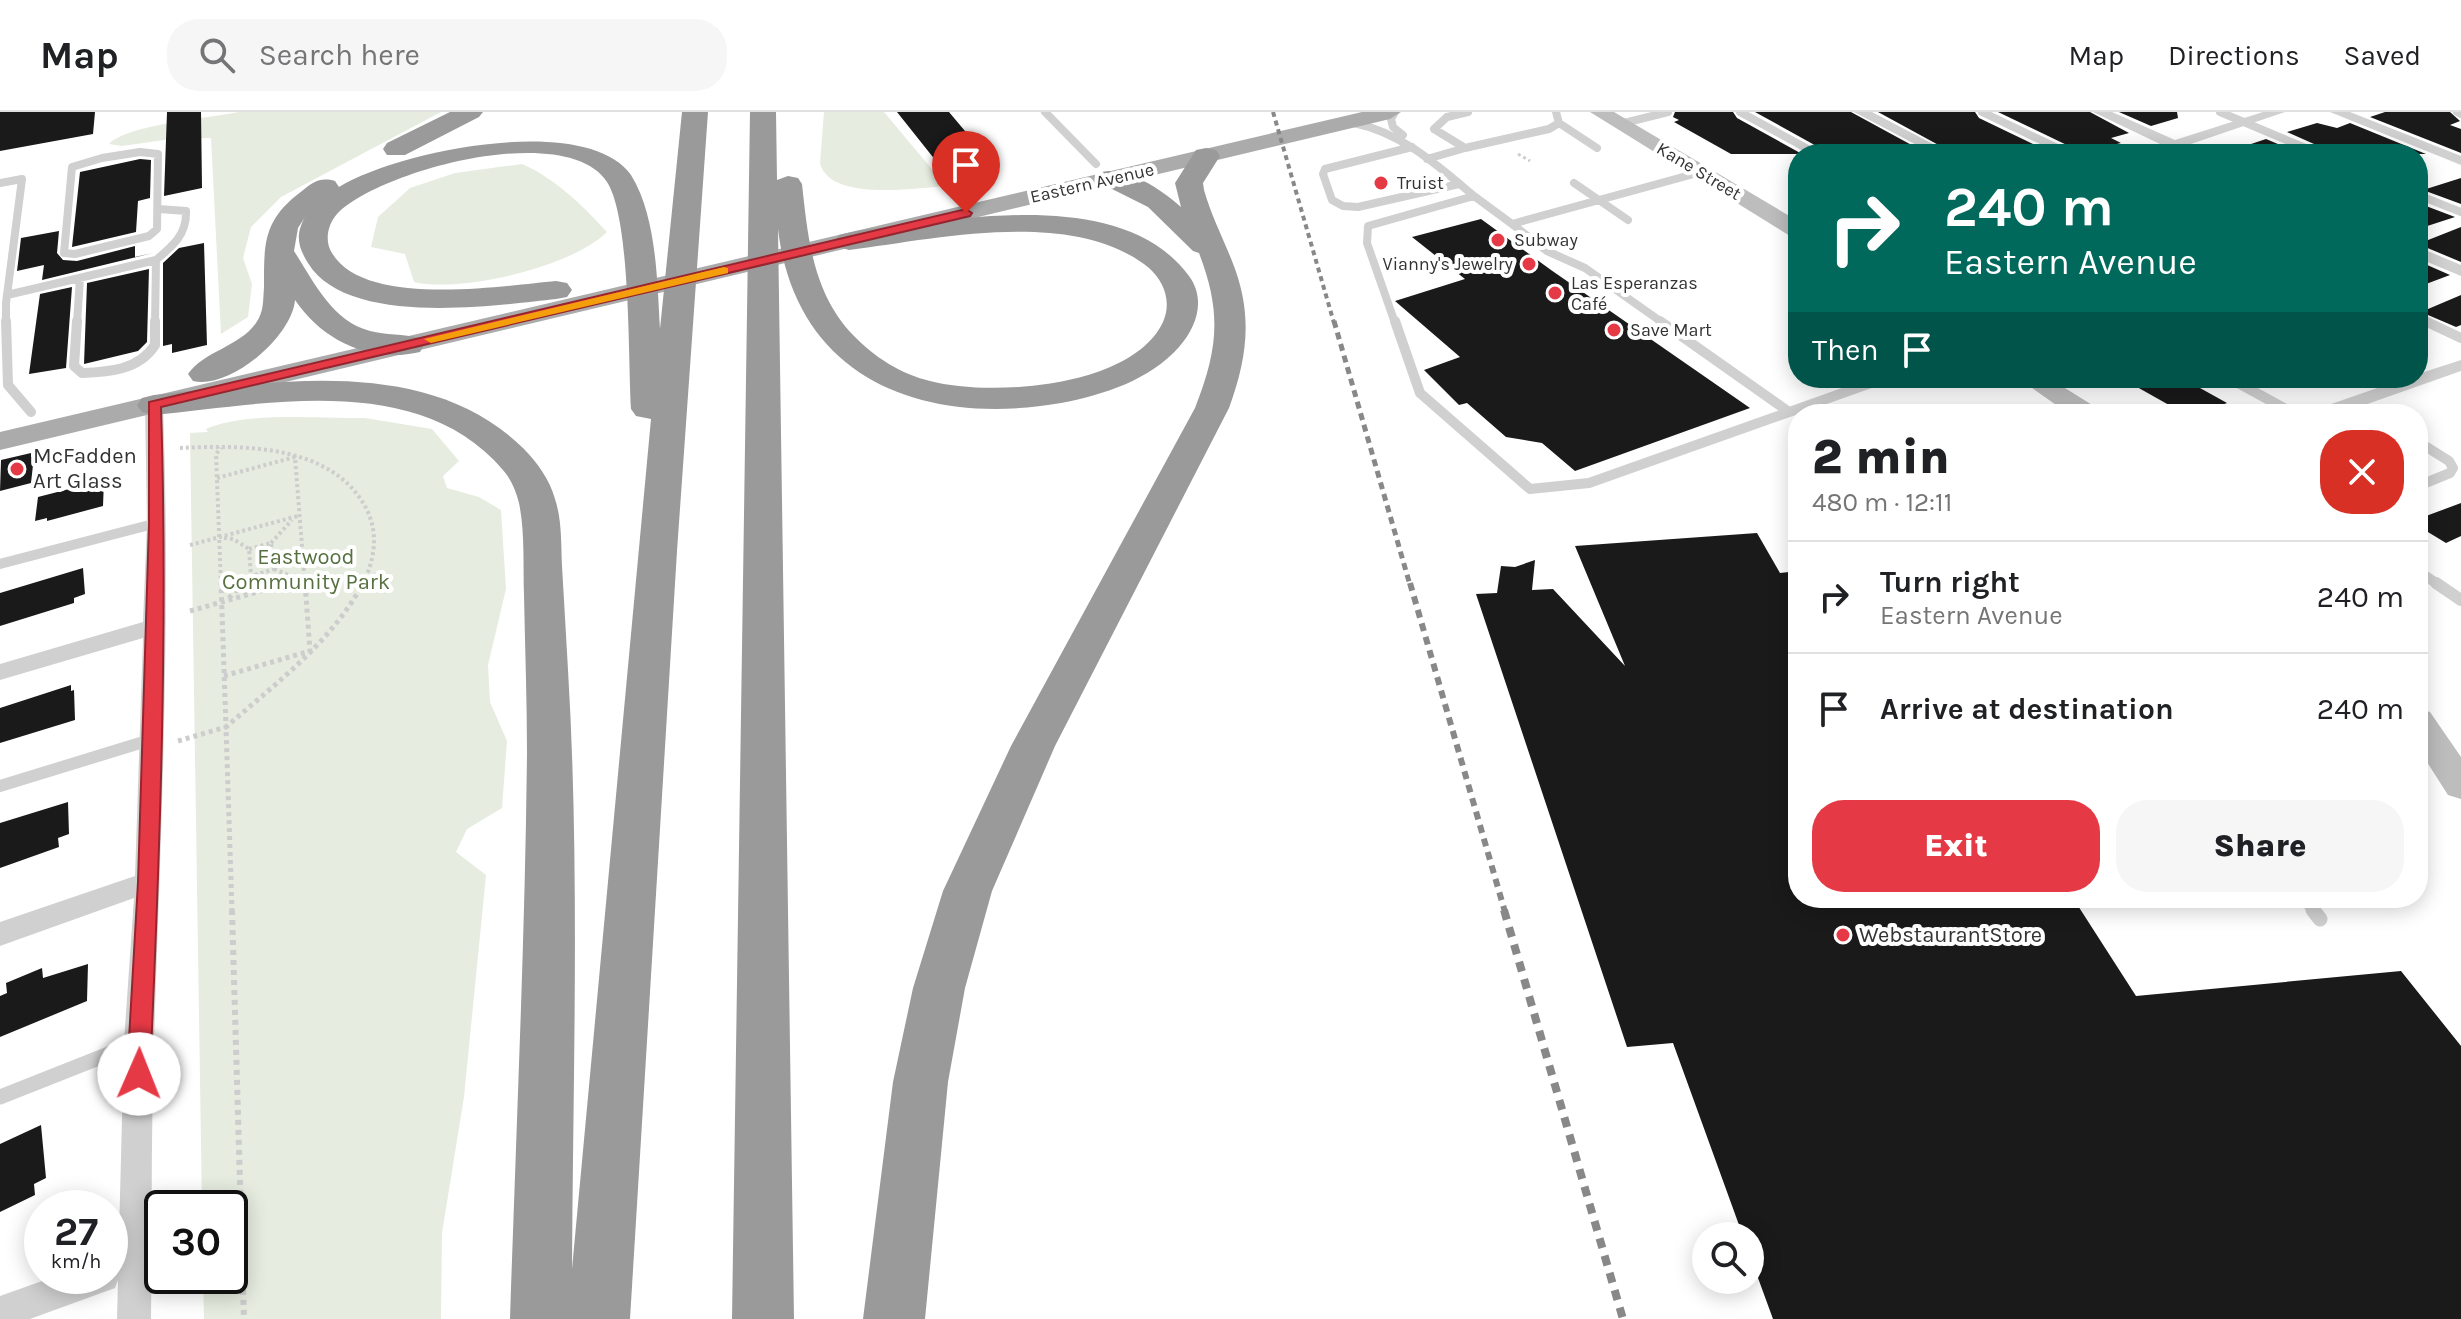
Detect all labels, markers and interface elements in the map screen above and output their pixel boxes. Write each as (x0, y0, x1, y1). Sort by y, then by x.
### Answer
search box (167, 19, 727, 91)
text: Map (40, 33, 119, 78)
icon: search (195, 33, 239, 77)
text: Search here (259, 37, 420, 73)
text: Map (2069, 39, 2124, 72)
text: Directions (2168, 39, 2300, 72)
text: Saved (2344, 39, 2421, 72)
pin (932, 131, 1000, 213)
street label: Kane Street (1653, 137, 1745, 205)
icon: arrive (944, 143, 988, 187)
street label: Eastern Avenue (1028, 158, 1156, 208)
place label: Truist (1397, 172, 1444, 194)
marker: Truist (1372, 174, 1390, 192)
text: 240 m (1944, 174, 2114, 239)
icon: right (1812, 176, 1916, 280)
place label: Subway (1514, 229, 1578, 251)
marker: Subway (1489, 231, 1507, 249)
text: Eastern Avenue (1944, 241, 2197, 283)
place label: Vianny's Jewelry (1383, 253, 1514, 275)
marker: Vianny's Jewelry (1520, 255, 1538, 273)
place label: Las Esperanzas Café (1571, 272, 1698, 315)
marker: Las Esperanzas Café (1546, 284, 1564, 302)
place label: Save Mart (1630, 319, 1712, 341)
marker: Save Mart (1605, 321, 1623, 339)
icon: arrive (1895, 328, 1939, 372)
text: Then (1812, 332, 1879, 368)
text: 2 min (1812, 429, 1950, 485)
button: close (2320, 430, 2404, 514)
place label: McFadden Art Glass (33, 443, 137, 494)
marker: McFadden Art Glass (8, 460, 26, 478)
text: 480 m · 12:11 (1812, 487, 1952, 518)
park label: Eastwood Community Park (222, 544, 390, 595)
text: Turn right (1880, 564, 2020, 600)
icon: right (1812, 575, 1856, 619)
text: 240 m (2317, 579, 2404, 615)
text: Eastern Avenue (1880, 600, 2063, 631)
icon: arrive (1812, 687, 1856, 731)
text: Arrive at destination (1880, 691, 2174, 727)
text: 240 m (2317, 691, 2404, 727)
button: Exit (1812, 800, 2100, 892)
button: Share (2116, 800, 2404, 892)
place label: WebstaurantStore (1859, 922, 2042, 948)
marker: WebstaurantStore (1834, 926, 1852, 944)
position arrow (97, 1032, 181, 1116)
speed limit sign: 30 (144, 1190, 248, 1294)
text: 27 (54, 1208, 98, 1255)
map controls (1692, 1222, 1764, 1294)
button: search (1692, 1222, 1764, 1294)
text: km/h (51, 1250, 101, 1273)

